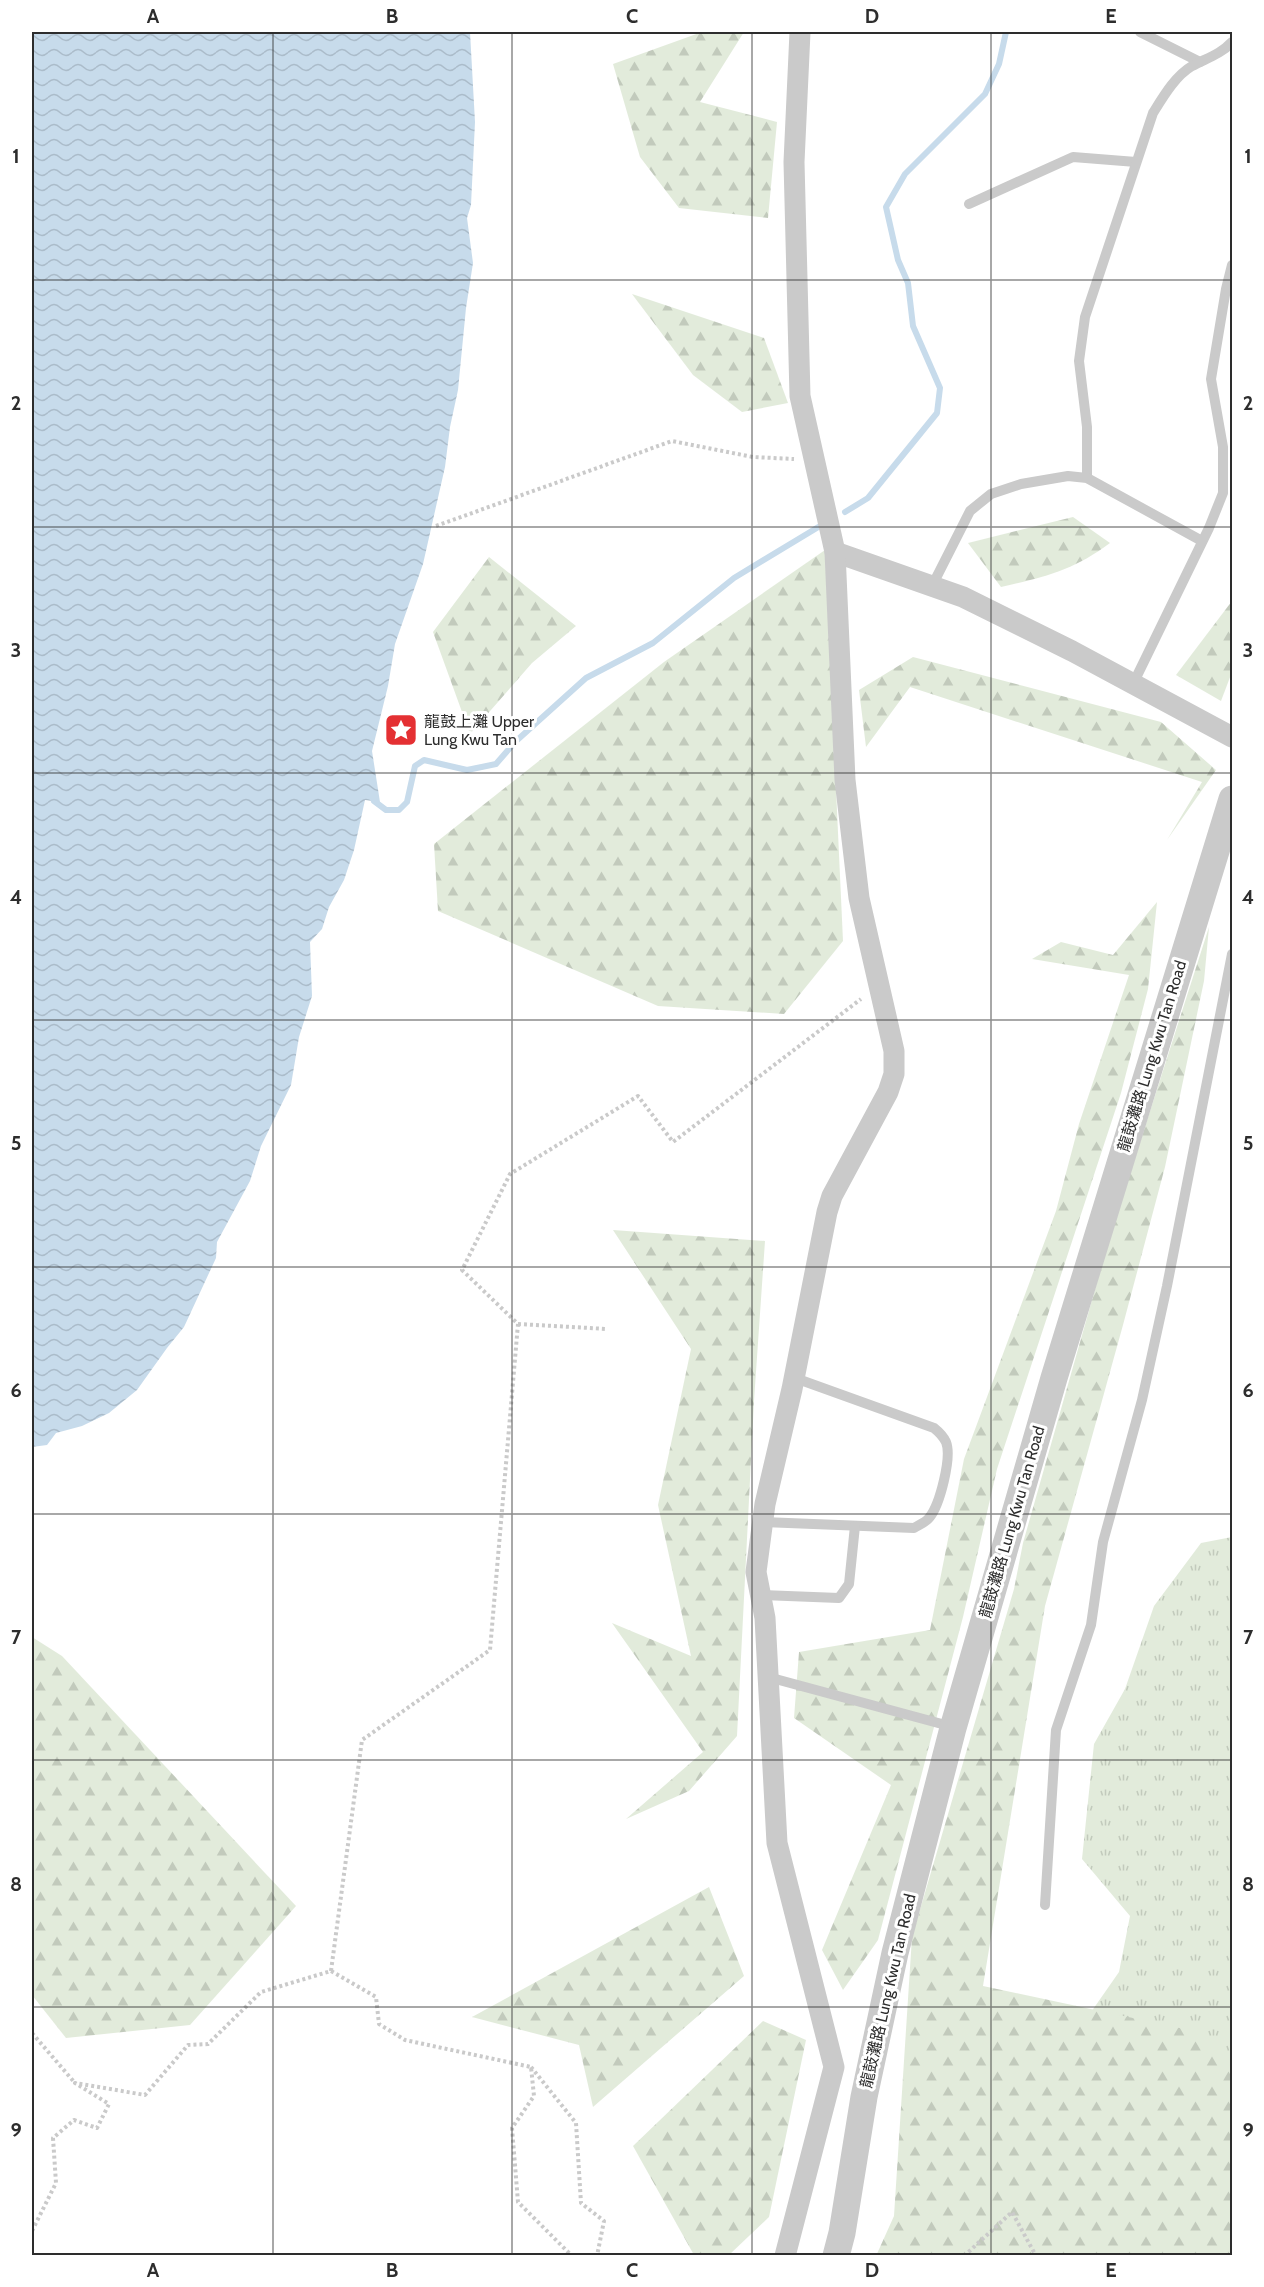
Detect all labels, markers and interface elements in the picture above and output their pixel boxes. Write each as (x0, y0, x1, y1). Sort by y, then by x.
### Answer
text: A (147, 4, 160, 28)
text: B (386, 4, 398, 28)
text: C (626, 4, 638, 28)
text: D (865, 4, 879, 28)
text: E (1105, 4, 1117, 28)
text: 1 (12, 144, 20, 168)
text: 1 (1244, 144, 1252, 168)
text: 2 (11, 391, 21, 415)
text: 2 (1243, 391, 1253, 415)
text: 3 (11, 638, 21, 662)
text: 3 (1243, 638, 1253, 662)
place icon: 龍鼓上灘 Upper Lung Kwu Tan (383, 712, 419, 748)
place label: 龍鼓上灘 Upper Lung Kwu Tan (424, 712, 535, 749)
text: 4 (10, 885, 22, 909)
text: 4 (1242, 885, 1254, 909)
street label: 龍鼓灘路 Lung Kwu Tan Road (1114, 958, 1190, 1154)
text: 5 (11, 1131, 21, 1155)
text: 5 (1243, 1131, 1253, 1155)
text: 6 (10, 1378, 22, 1402)
text: 6 (1242, 1378, 1254, 1402)
street label: 龍鼓灘路 Lung Kwu Tan Road (975, 1424, 1049, 1620)
text: 7 (11, 1625, 22, 1649)
text: 7 (1243, 1625, 1254, 1649)
text: 8 (10, 1872, 22, 1896)
text: 8 (1242, 1872, 1254, 1896)
street label: 龍鼓灘路 Lung Kwu Tan Road (856, 1892, 920, 2090)
text: 9 (10, 2118, 22, 2142)
text: 9 (1242, 2118, 1254, 2142)
text: A (147, 2258, 160, 2282)
text: B (386, 2258, 398, 2282)
text: C (626, 2258, 638, 2282)
text: D (865, 2258, 879, 2282)
text: E (1105, 2258, 1117, 2282)

